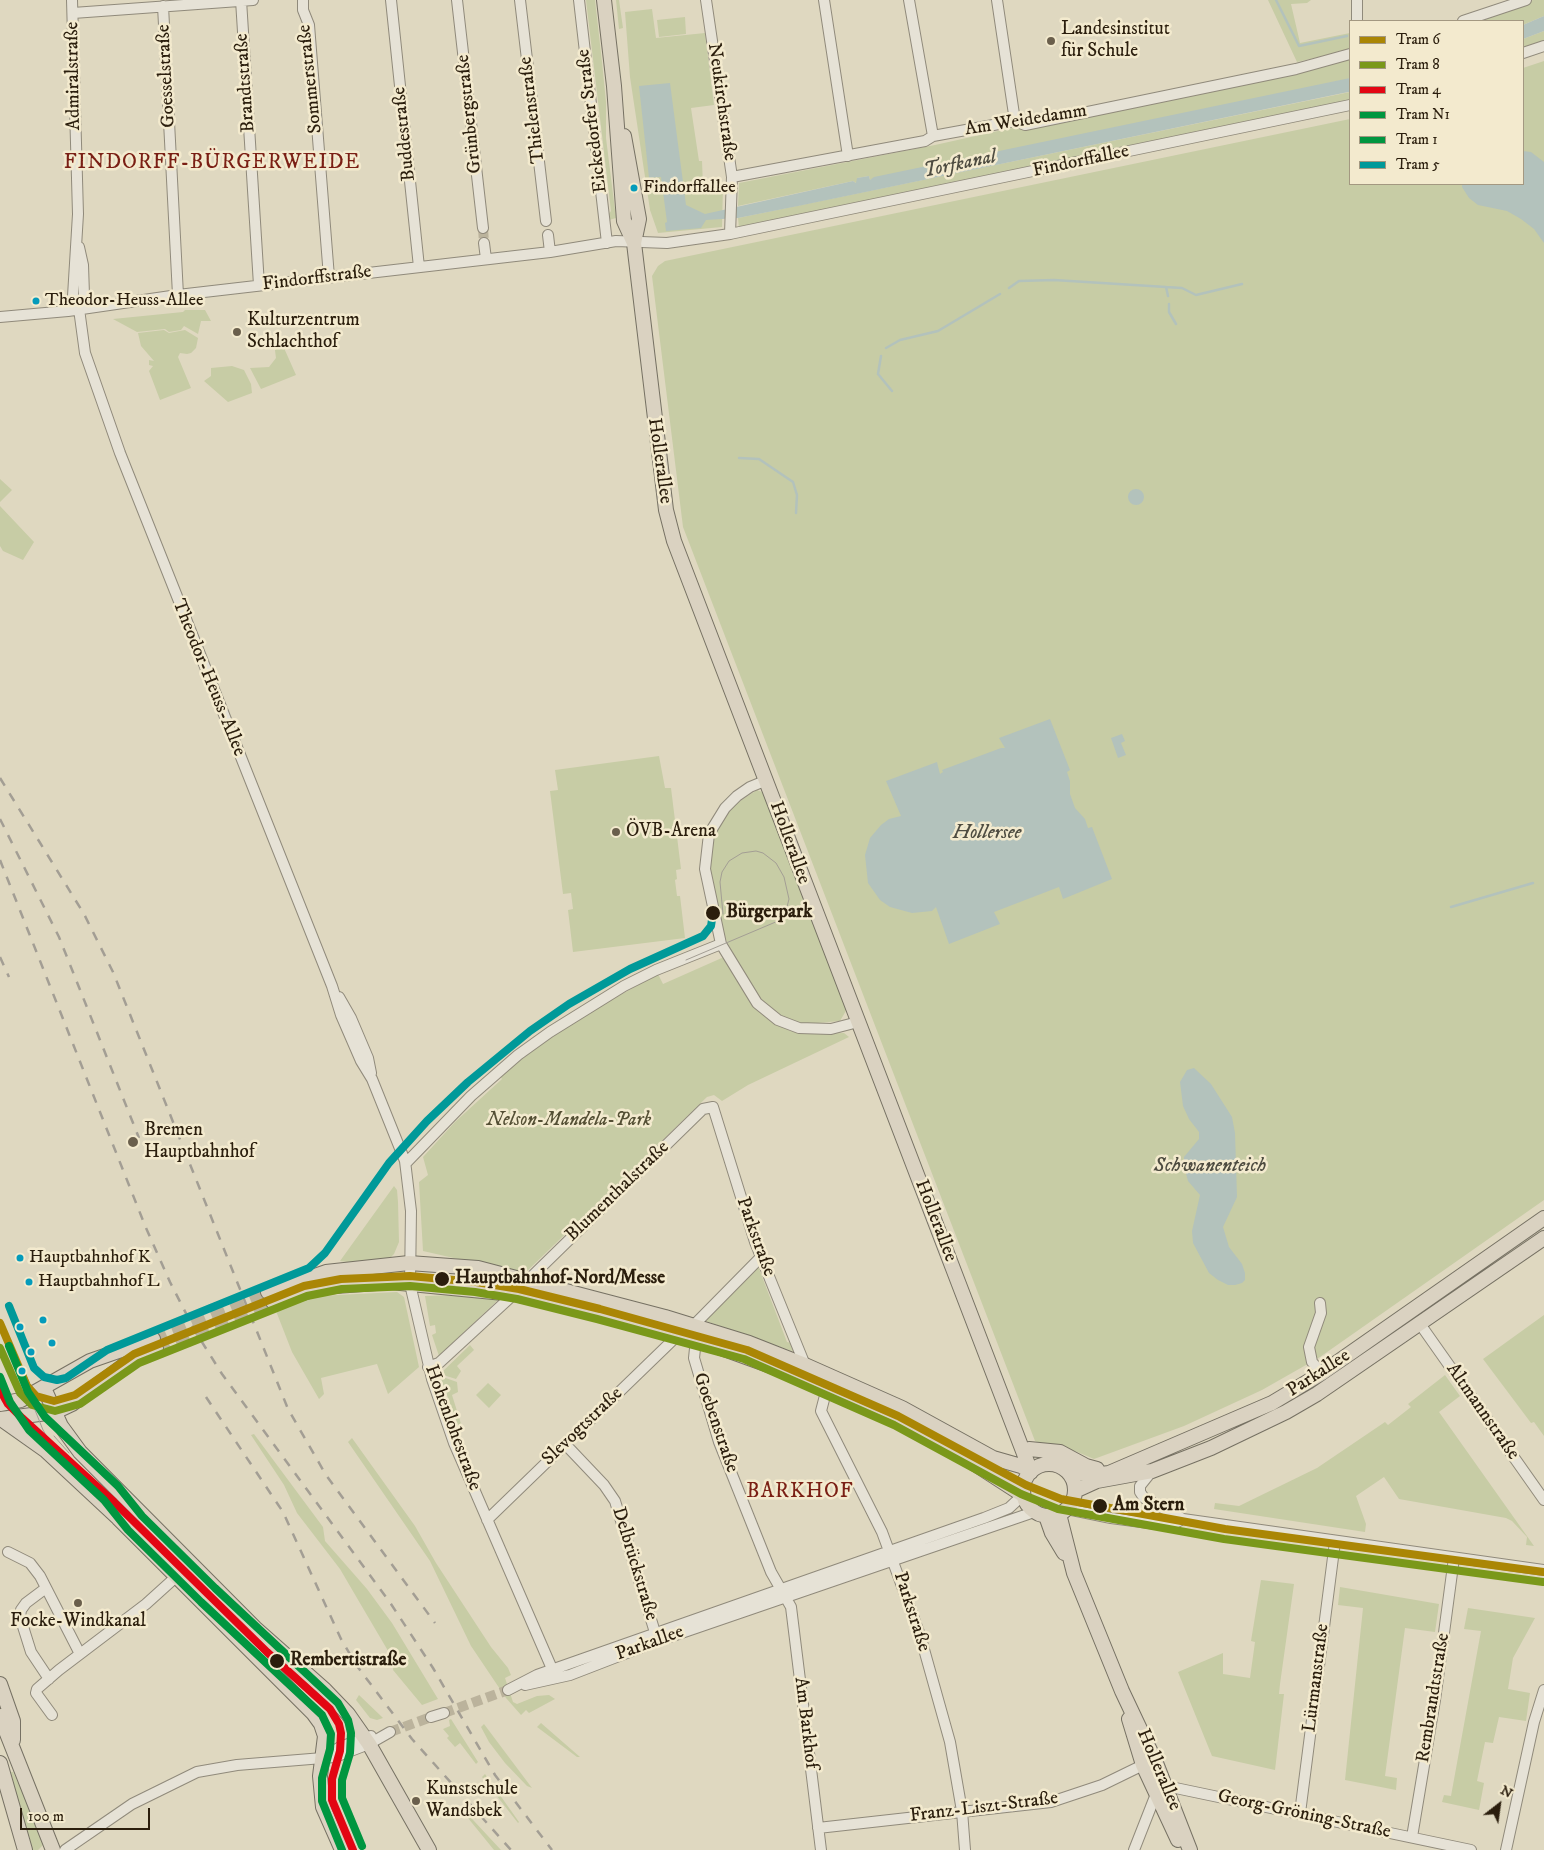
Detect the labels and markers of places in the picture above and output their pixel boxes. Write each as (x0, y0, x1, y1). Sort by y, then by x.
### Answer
place label: Landesinstitut für Schule (1061, 19, 1170, 63)
marker: Landesinstitut für Schule (1045, 35, 1057, 47)
place label: Findorffallee (643, 177, 736, 199)
marker: Findorffallee (629, 183, 639, 193)
place label: Theodor-Heuss-Allee (45, 290, 203, 312)
marker: Theodor-Heuss-Allee (31, 296, 41, 306)
place label: Kulturzentrum Schlachthof (247, 310, 360, 354)
marker: Kulturzentrum Schlachthof (231, 326, 243, 338)
place label: ÖVB-Arena (626, 821, 716, 843)
marker: ÖVB-Arena (610, 826, 622, 838)
place label: Bürgerpark (726, 902, 812, 924)
marker: Bürgerpark (704, 904, 722, 922)
place label: Bremen Hauptbahnhof (144, 1120, 255, 1164)
marker: Bremen Hauptbahnhof (126, 1135, 140, 1149)
place label: Hauptbahnhof K (29, 1247, 150, 1269)
marker: Hauptbahnhof K (15, 1253, 25, 1263)
place label: Hauptbahnhof-Nord/Messe (455, 1268, 665, 1290)
marker: Hauptbahnhof-Nord/Messe (433, 1270, 451, 1288)
place label: Hauptbahnhof L (38, 1271, 160, 1293)
marker: Hauptbahnhof L (24, 1277, 34, 1287)
unlabelled marker (38, 1315, 48, 1325)
unlabelled marker (15, 1322, 25, 1332)
unlabelled marker (47, 1338, 57, 1348)
unlabelled marker (26, 1347, 36, 1357)
unlabelled marker (17, 1366, 27, 1376)
place label: Am Stern (1113, 1495, 1184, 1517)
marker: Am Stern (1091, 1497, 1109, 1515)
marker: Focke-Windkanal (72, 1597, 84, 1609)
place label: Focke-Windkanal (10, 1611, 146, 1633)
place label: Rembertistraße (290, 1650, 406, 1672)
marker: Rembertistraße (268, 1652, 286, 1670)
place label: Kunstschule Wandsbek (426, 1779, 518, 1823)
marker: Kunstschule Wandsbek (410, 1795, 422, 1807)

